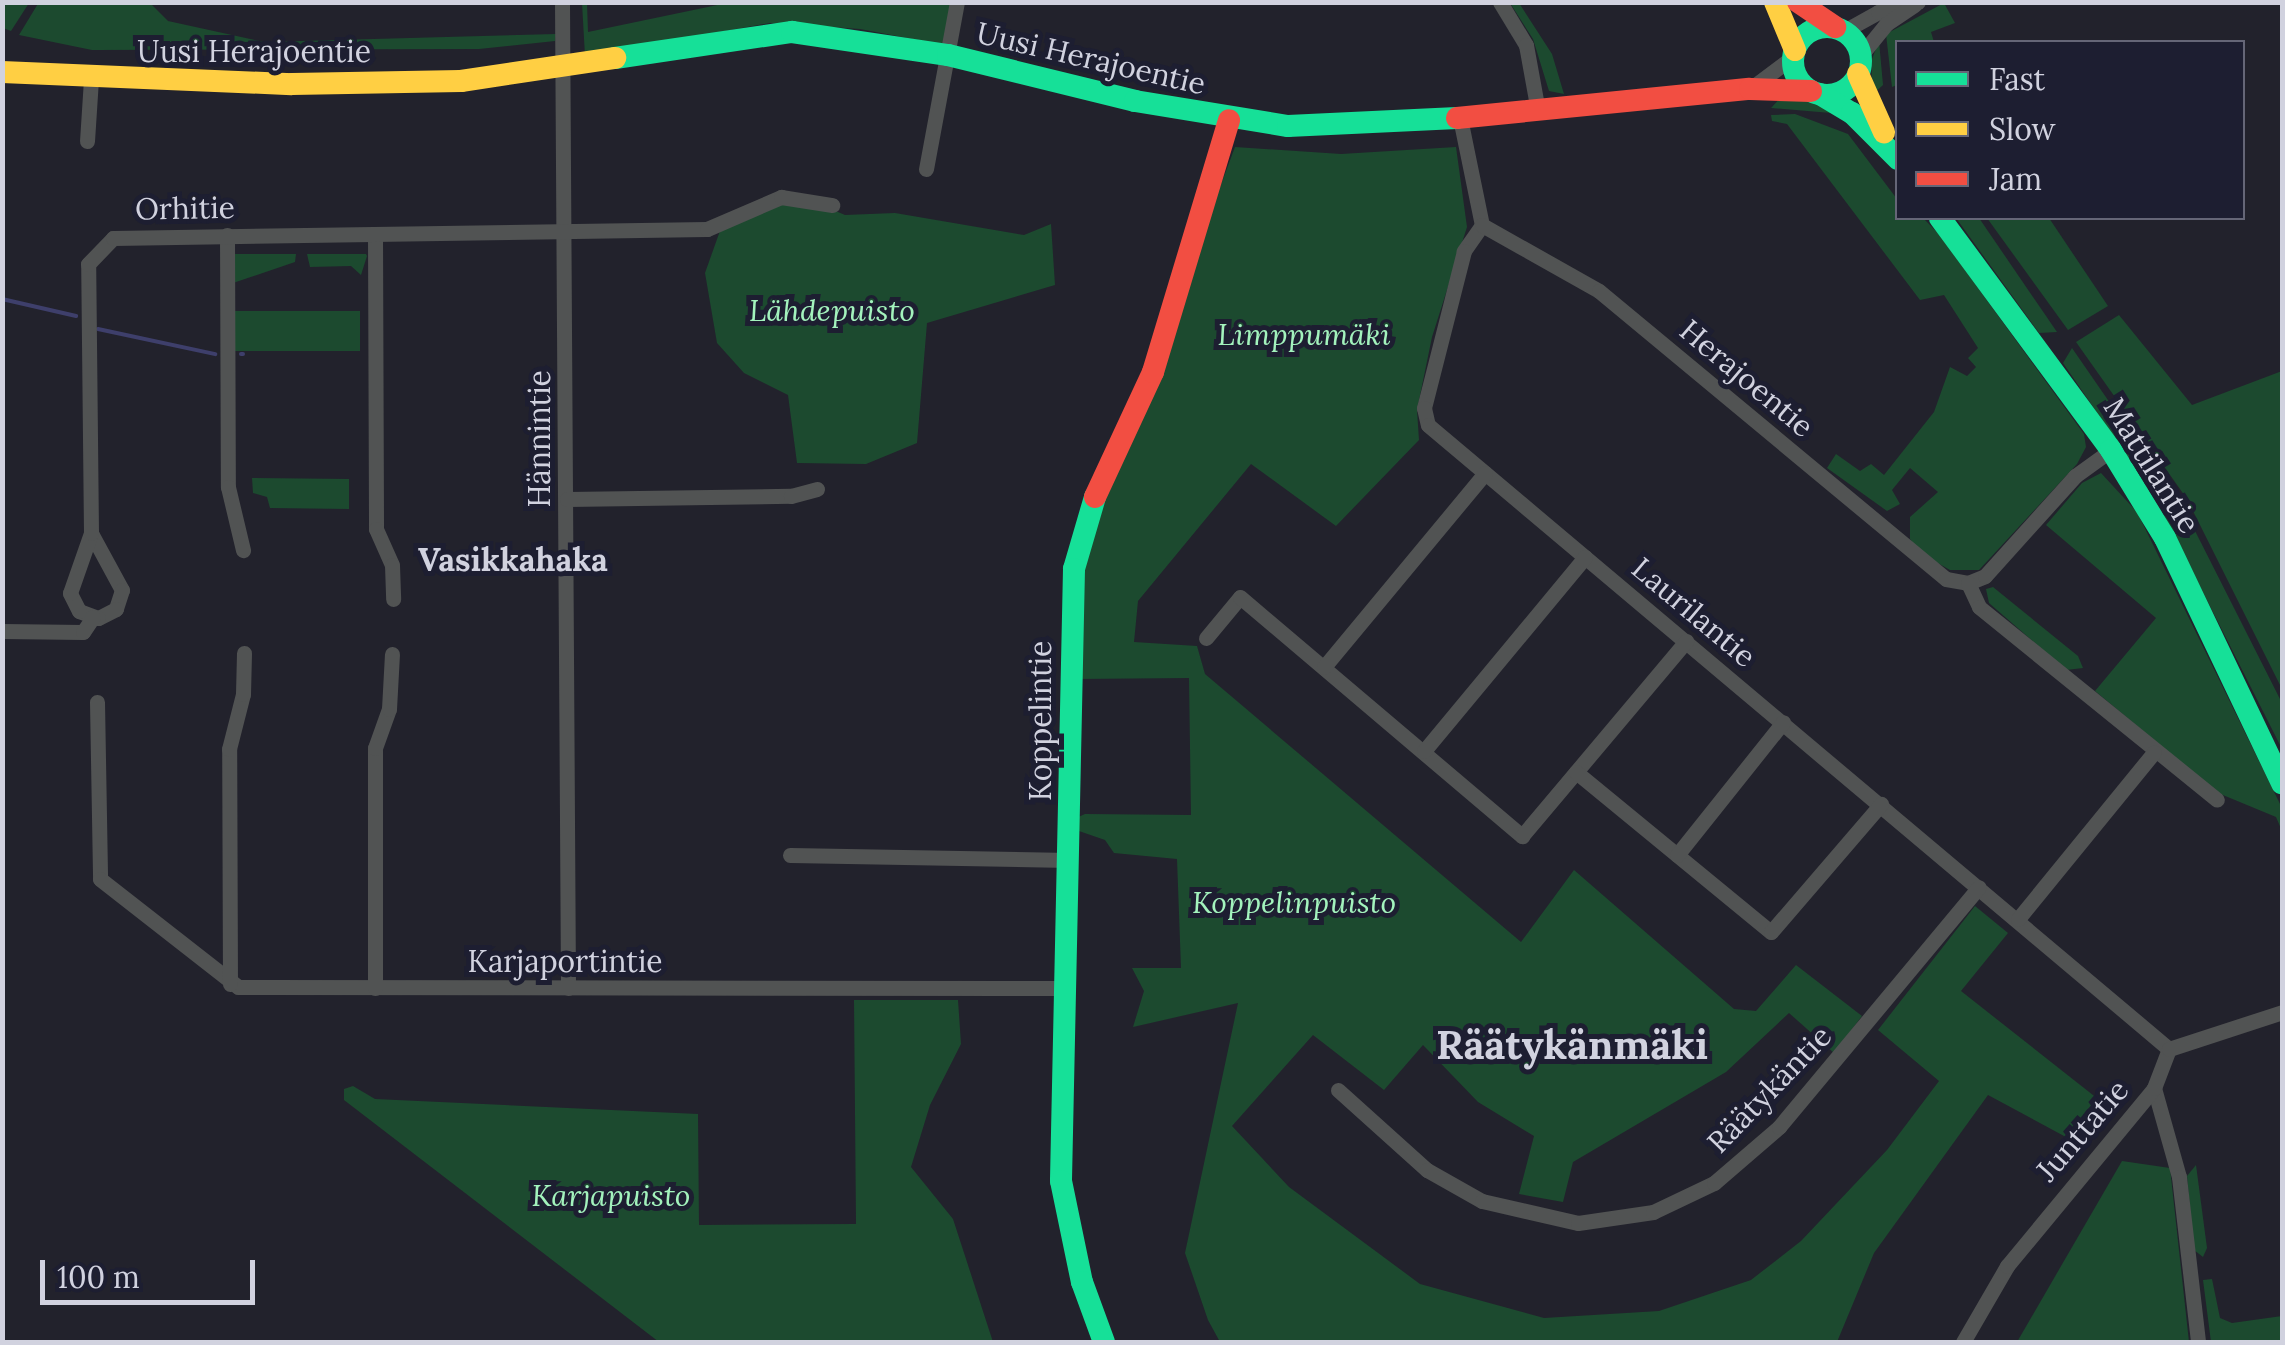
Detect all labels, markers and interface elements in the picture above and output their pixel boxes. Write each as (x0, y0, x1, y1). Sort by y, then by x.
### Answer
street label: Uusi Herajoentie (973, 14, 1209, 102)
street label: Uusi Herajoentie (137, 33, 371, 69)
legend (1895, 40, 2245, 220)
text: Fast (1989, 60, 2045, 98)
text: Slow (1989, 110, 2055, 148)
text: Jam (1989, 160, 2042, 198)
street label: Orhitie (135, 189, 235, 227)
park label: Lähdepuisto (749, 292, 915, 328)
street label: Herajoentie (1673, 312, 1821, 444)
park label: Limppumäki (1217, 316, 1391, 352)
street label: Hännintie (521, 370, 557, 508)
street label: Mattilantie (2096, 391, 2208, 539)
district label: Vasikkahaka (418, 541, 608, 579)
street label: Laurilantie (1625, 550, 1763, 674)
street label: Koppelintie (1022, 641, 1058, 801)
park label: Koppelinpuisto (1192, 884, 1396, 920)
street label: Karjaportintie (467, 943, 663, 979)
street label: Räätykäntie (1700, 1018, 1838, 1160)
district label: Räätykänmäki (1436, 1021, 1708, 1069)
street label: Junttatie (2028, 1072, 2136, 1188)
park label: Karjapuisto (532, 1177, 690, 1213)
scale bar (45, 1240, 260, 1302)
text: 100 m (57, 1258, 140, 1296)

